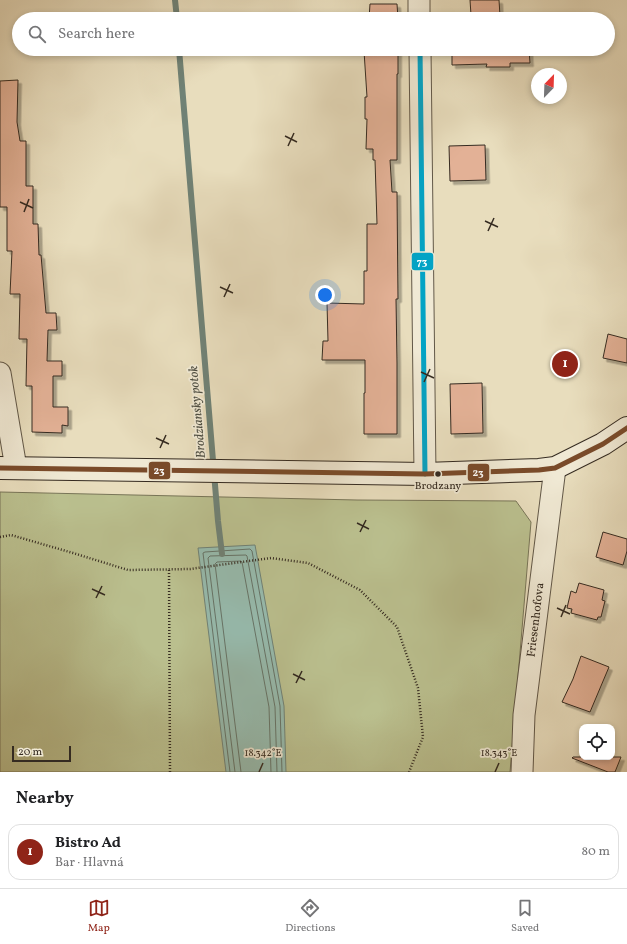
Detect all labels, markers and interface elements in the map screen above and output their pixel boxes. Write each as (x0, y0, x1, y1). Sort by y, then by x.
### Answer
search box (12, 12, 615, 56)
icon: search (26, 23, 48, 45)
text: Search here (58, 24, 135, 45)
north arrow (531, 68, 567, 104)
line badge: 73 (411, 252, 434, 271)
text: 73 (417, 255, 428, 270)
your location (315, 285, 335, 305)
pin: 1 (552, 349, 578, 379)
water label: Brodziansky potok (185, 365, 211, 459)
line badge: 23 (148, 461, 171, 480)
line badge: 23 (467, 463, 490, 482)
text: 23 (153, 464, 165, 479)
text: 23 (472, 466, 484, 481)
marker: Brodzany (433, 469, 443, 479)
place label: Brodzany (415, 479, 461, 494)
street label: Friesenhofova (523, 582, 549, 658)
map controls (579, 724, 615, 760)
button: locate (579, 724, 615, 760)
scale bar (12, 744, 71, 763)
text: 20 m (18, 745, 42, 760)
text: 18.342°E (245, 746, 281, 760)
text: 18.343°E (481, 746, 517, 760)
text: Nearby (16, 787, 74, 810)
text: Bistro Ad (55, 833, 121, 854)
text: 1 (27, 843, 33, 861)
text: 80 m (581, 843, 610, 861)
text: Bar · Hlavná (55, 854, 124, 872)
tab: Map (88, 897, 110, 936)
tab: Directions (285, 897, 336, 936)
tab: Saved (511, 897, 539, 936)

